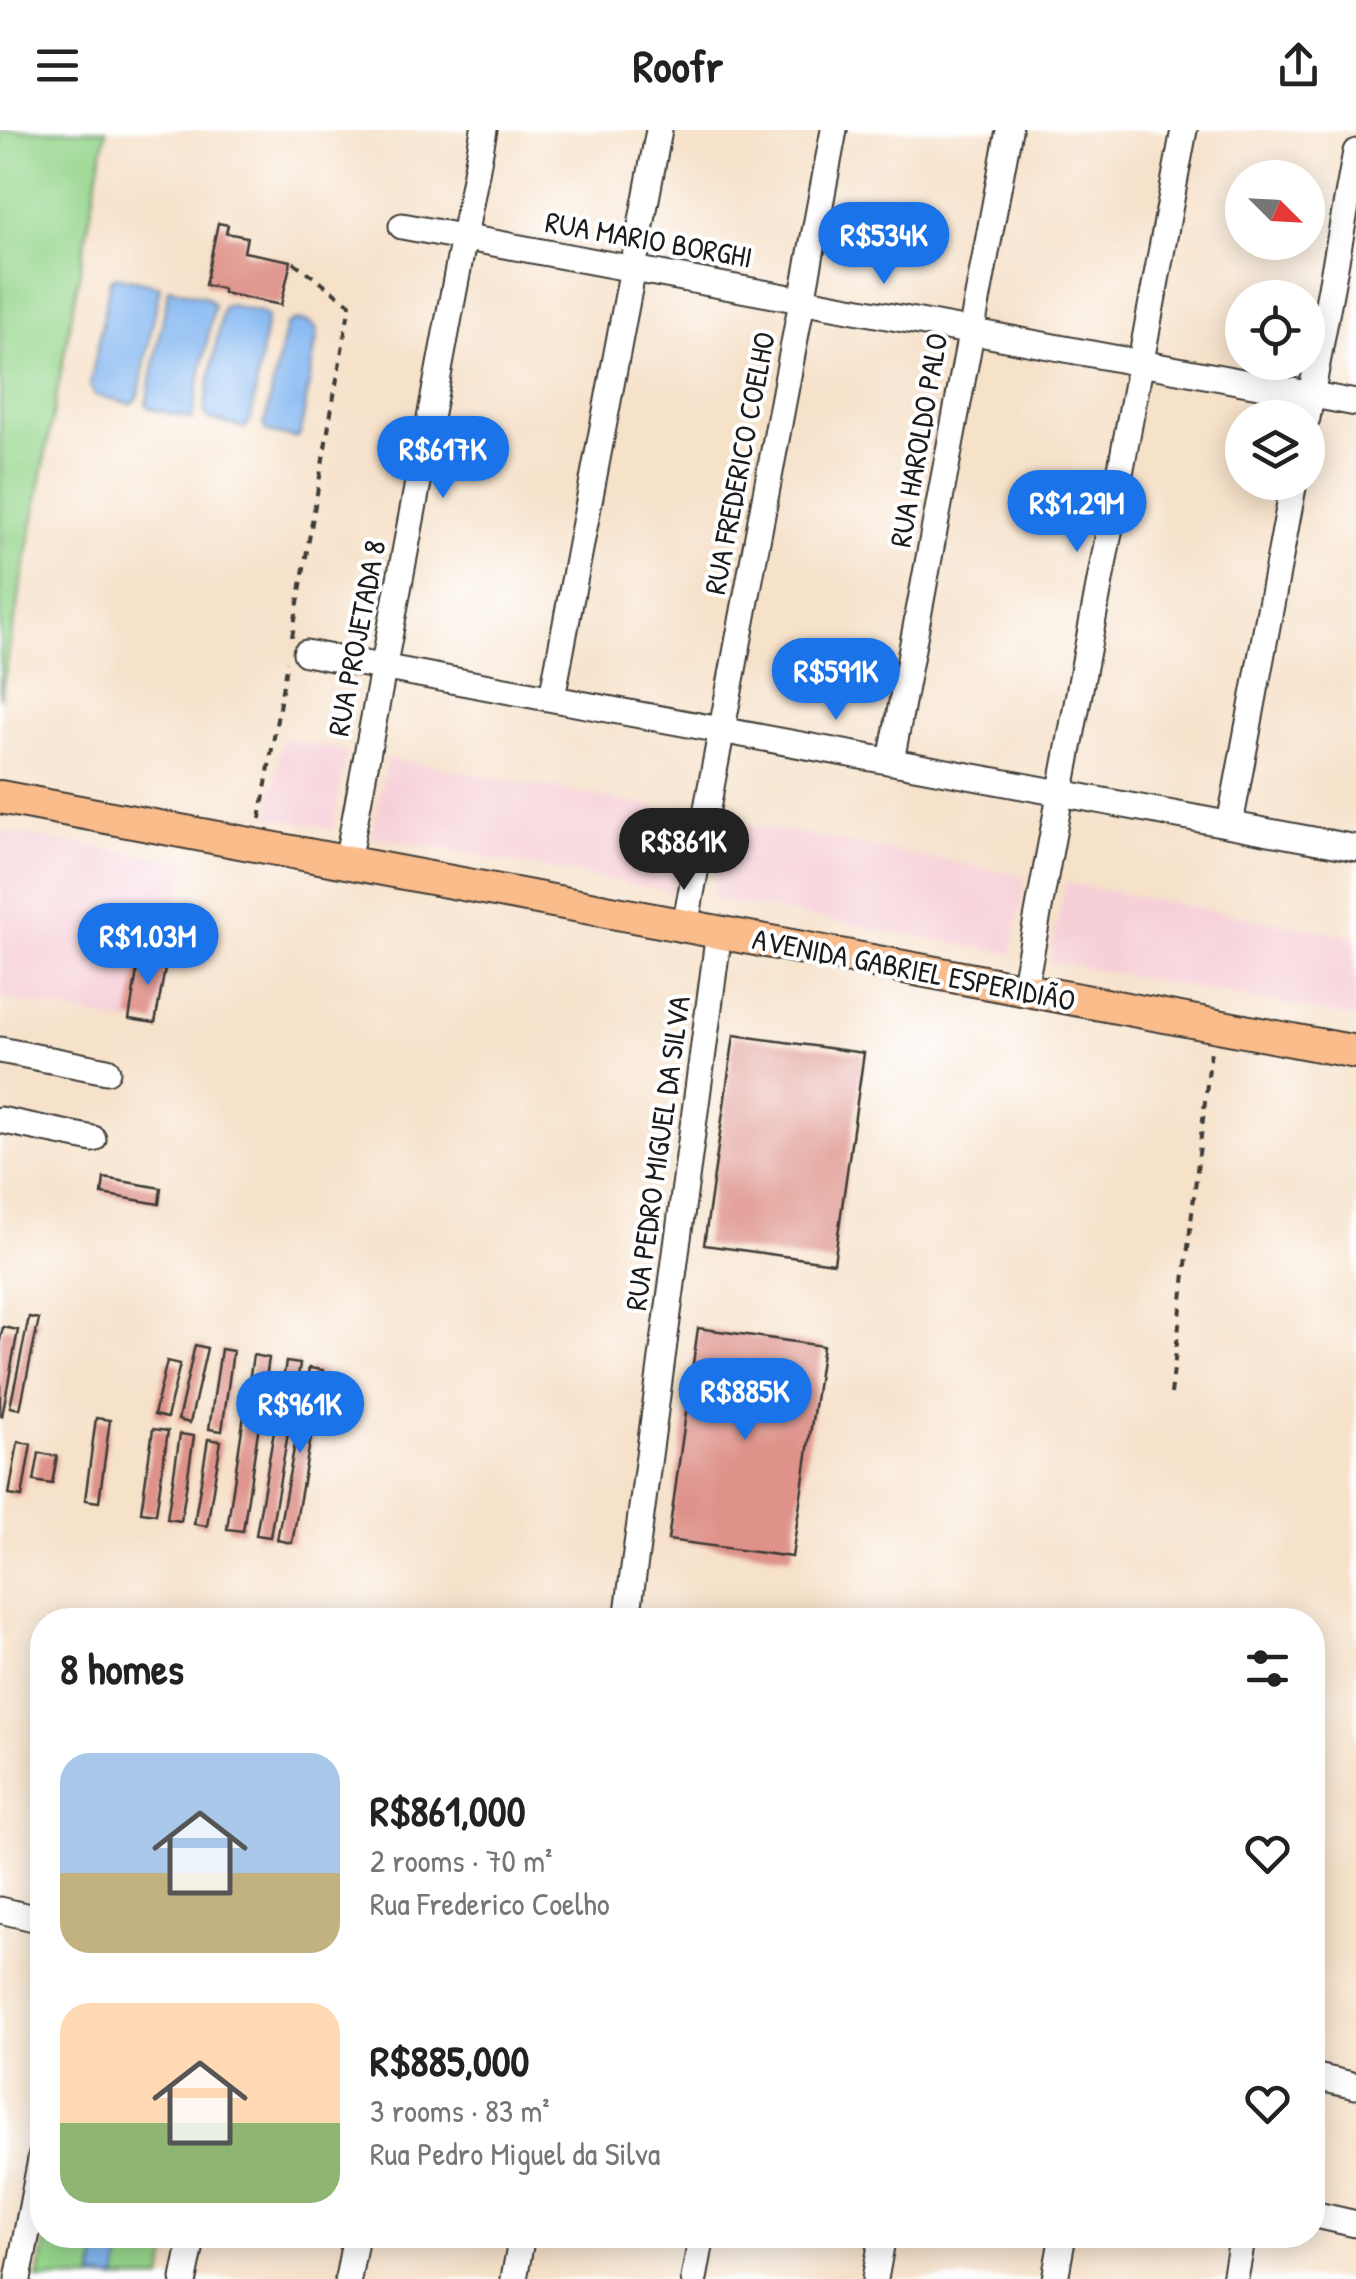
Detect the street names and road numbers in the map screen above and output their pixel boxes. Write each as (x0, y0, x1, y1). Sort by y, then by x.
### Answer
street label: RUA MARIO BORGHI (542, 201, 756, 277)
street label: RUA FREDERICO COELHO (694, 329, 784, 597)
street label: RUA HAROLDO PALO (880, 330, 956, 550)
street label: RUA PROJETADA 8 (317, 537, 395, 739)
street label: AVENIDA GABRIEL ESPERIDIÃO (749, 918, 1079, 1020)
street label: RUA PEDRO MIGUEL DA SILVA (615, 993, 699, 1313)

